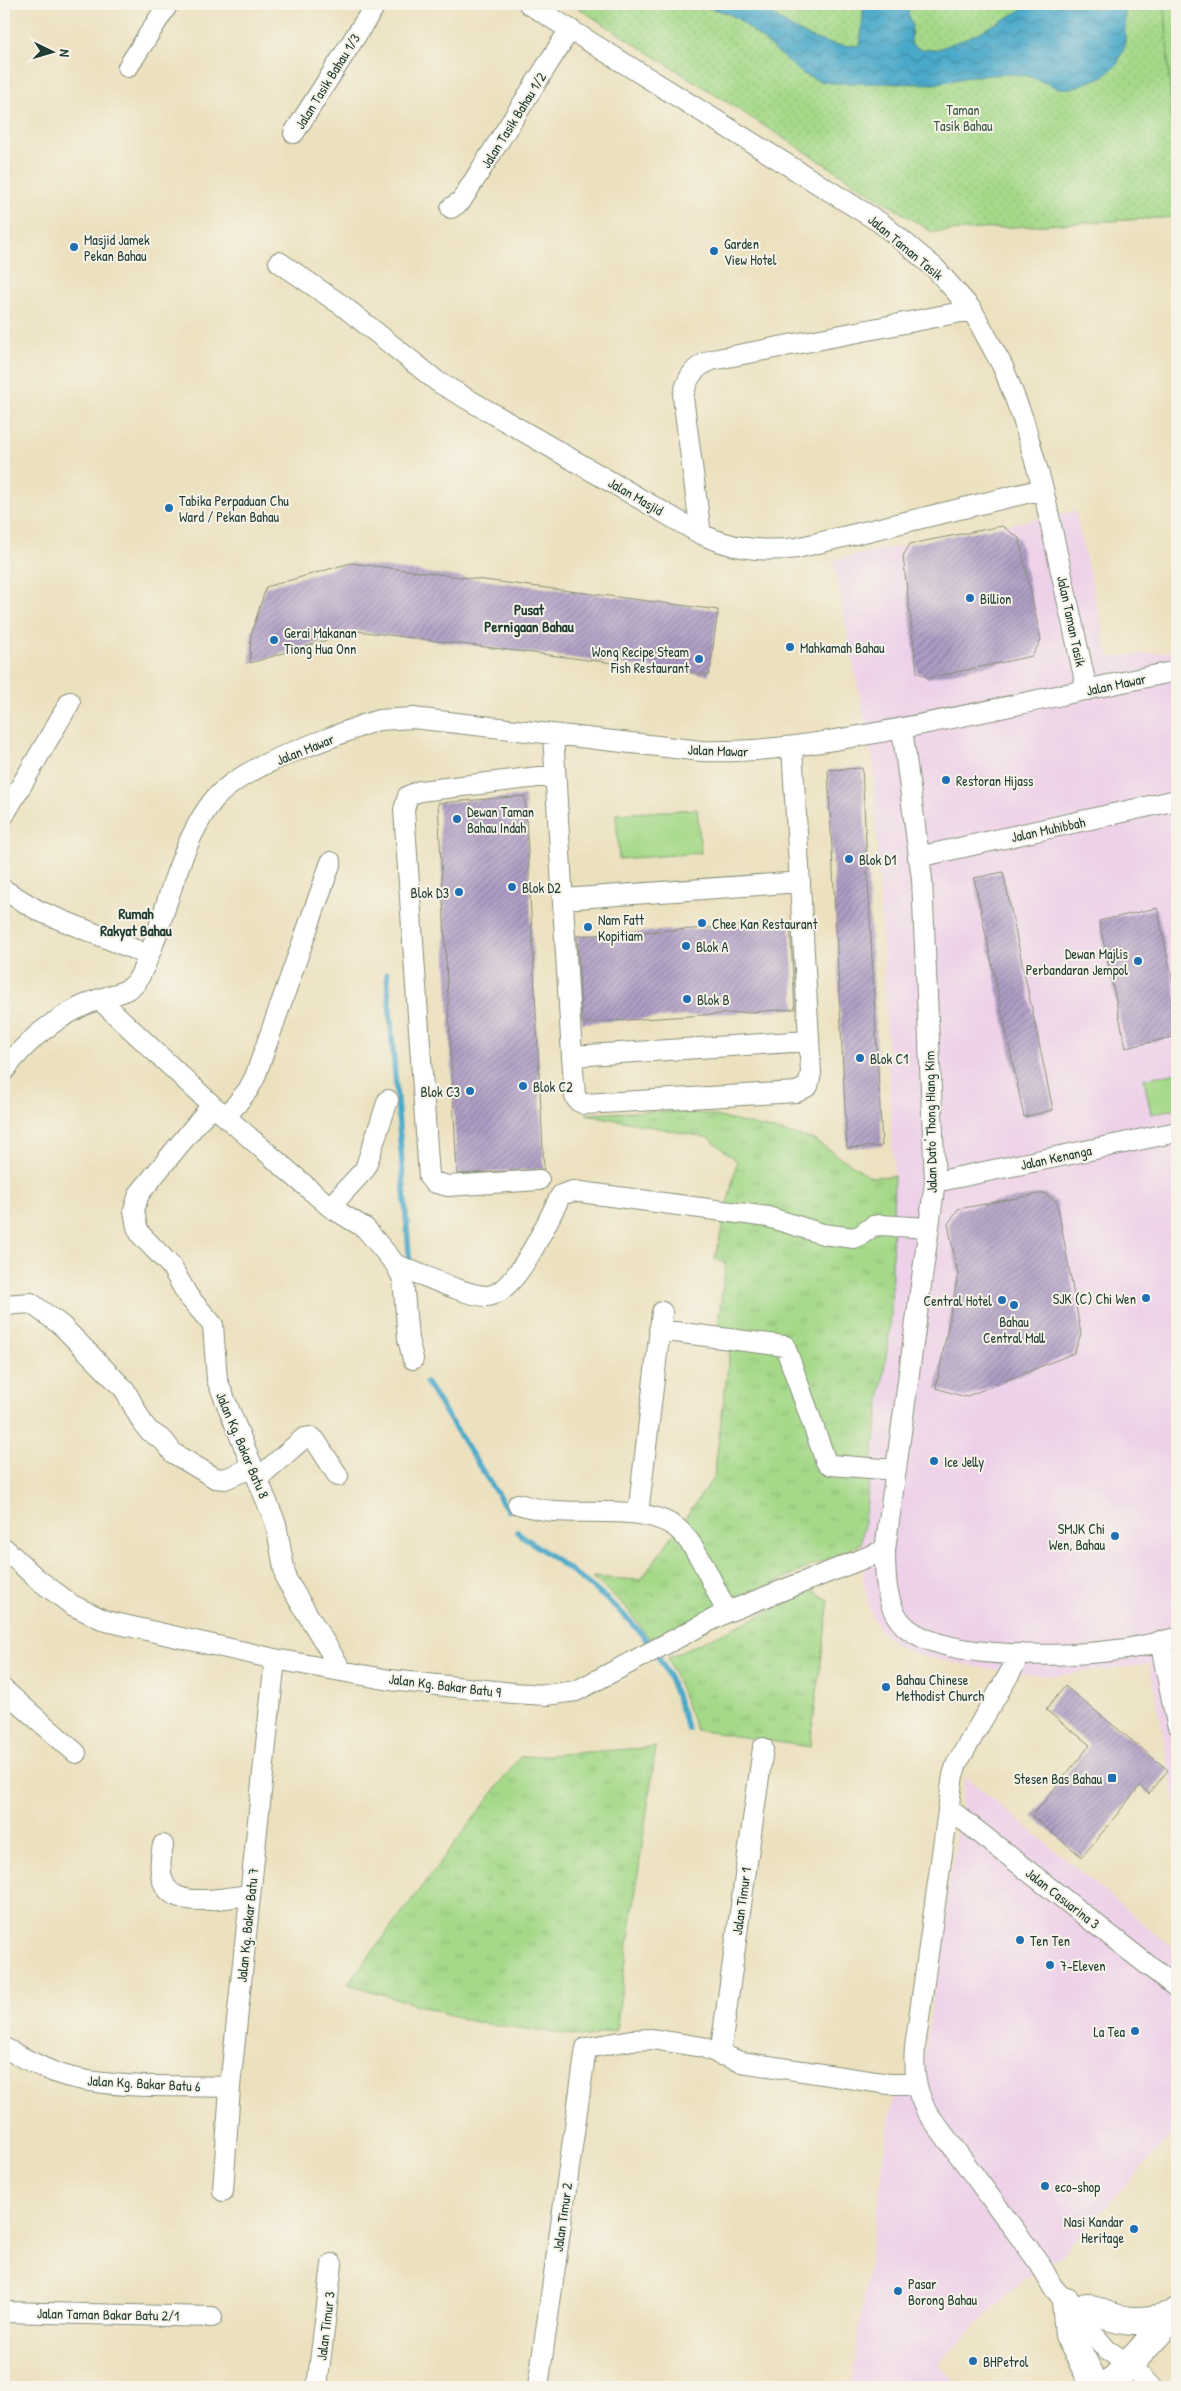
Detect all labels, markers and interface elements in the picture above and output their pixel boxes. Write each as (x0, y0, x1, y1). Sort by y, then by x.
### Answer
north arrow (28, 28, 78, 78)
street label: Jalan Tasik Bahau 1/3 (290, 30, 364, 132)
text: N (56, 49, 75, 58)
street label: Jalan Tasik Bahau 1/2 (476, 68, 550, 171)
park label: Taman Tasik Bahau (933, 100, 993, 135)
street label: Jalan Taman Tasik (864, 210, 948, 284)
place label: Masjid Jamek Pekan Bahau (84, 230, 150, 265)
place label: Garden View Hotel (724, 234, 777, 269)
marker: Masjid Jamek Pekan Bahau (68, 241, 80, 253)
marker: Garden View Hotel (708, 245, 720, 257)
street label: Jalan Masjid (605, 473, 667, 520)
place label: Tabika Perpaduan Chu Ward / Pekan Bahau (179, 491, 289, 526)
marker: Tabika Perpaduan Chu Ward / Pekan Bahau (163, 502, 175, 514)
street label: Jalan Taman Tasik (1053, 574, 1091, 668)
place label: Billion (980, 589, 1011, 608)
marker: Billion (964, 592, 976, 604)
district label: Pusat Pernigaan Bahau (484, 599, 575, 638)
place label: Gerai Makanan Tiong Hua Onn (284, 623, 357, 659)
marker: Gerai Makanan Tiong Hua Onn (268, 634, 280, 646)
place label: Mahkamah Bahau (800, 638, 885, 657)
marker: Mahkamah Bahau (784, 641, 796, 653)
place label: Wong Recipe Steam Fish Restaurant (592, 642, 689, 677)
marker: Wong Recipe Steam Fish Restaurant (693, 653, 705, 665)
street label: Jalan Mawar (1084, 668, 1148, 700)
street label: Jalan Mawar (273, 729, 337, 769)
street label: Jalan Mawar (687, 739, 749, 761)
place label: Restoran Hijass (956, 771, 1033, 791)
marker: Restoran Hijass (940, 774, 952, 786)
place label: Dewan Taman Bahau Indah (467, 802, 534, 837)
street label: Jalan Muhibbah (1009, 812, 1087, 846)
marker: Dewan Taman Bahau Indah (451, 813, 463, 825)
place label: Blok D1 (859, 850, 896, 869)
marker: Blok D1 (843, 853, 855, 865)
place label: Blok D2 (522, 878, 561, 897)
marker: Blok D2 (506, 881, 518, 893)
place label: Blok D3 (411, 883, 449, 902)
marker: Blok D3 (453, 886, 465, 898)
district label: Rumah Rakyat Bahau (100, 903, 173, 942)
place label: Nam Fatt Kopitiam (598, 910, 644, 946)
place label: Chee Kan Restaurant (712, 914, 818, 933)
marker: Chee Kan Restaurant (696, 917, 708, 929)
marker: Nam Fatt Kopitiam (582, 921, 594, 933)
place label: Blok A (696, 937, 728, 956)
marker: Blok A (680, 940, 692, 952)
place label: Dewan Majlis Perbandaran Jempol (1026, 944, 1128, 980)
marker: Dewan Majlis Perbandaran Jempol (1132, 955, 1144, 967)
place label: Blok B (697, 990, 730, 1009)
marker: Blok B (681, 993, 693, 1005)
place label: Blok C1 (870, 1049, 908, 1068)
street label: Jalan Dato' Thong Hiang Kim (919, 1051, 942, 1193)
marker: Blok C1 (854, 1052, 866, 1064)
place label: Blok C2 (533, 1077, 573, 1096)
marker: Blok C2 (517, 1080, 529, 1092)
place label: Blok C3 (421, 1082, 460, 1101)
marker: Blok C3 (464, 1085, 476, 1097)
street label: Jalan Kenanga (1019, 1140, 1094, 1175)
place label: SJK (C) Chi Wen (1053, 1289, 1136, 1308)
place label: Central Hotel (923, 1291, 992, 1310)
marker: SJK (C) Chi Wen (1140, 1292, 1152, 1304)
marker: Central Hotel (996, 1294, 1008, 1306)
marker: Bahau Central Mall (1008, 1299, 1020, 1311)
place label: Bahau Central Mall (983, 1312, 1046, 1347)
street label: Jalan Kg. Bakar Batu 8 (211, 1389, 274, 1502)
place label: Ice Jelly (944, 1452, 984, 1472)
marker: Ice Jelly (928, 1455, 940, 1467)
place label: SMJK Chi Wen, Bahau (1049, 1519, 1105, 1554)
marker: SMJK Chi Wen, Bahau (1109, 1530, 1121, 1542)
street label: Jalan Kg. Bakar Batu 9 (388, 1669, 502, 1702)
place label: Bahau Chinese Methodist Church (896, 1670, 984, 1705)
marker: Bahau Chinese Methodist Church (880, 1681, 892, 1693)
place label: Stesen Bas Bahau (1014, 1769, 1102, 1788)
marker: Stesen Bas Bahau (1106, 1772, 1118, 1784)
street label: Jalan Casuarina 3 (1022, 1863, 1104, 1933)
street label: Jalan Timur 1 (727, 1866, 755, 1936)
street label: Jalan Kg. Bakar Batu 7 (232, 1867, 263, 1983)
place label: Ten Ten (1030, 1931, 1070, 1950)
marker: Ten Ten (1014, 1934, 1026, 1946)
place label: 7-Eleven (1060, 1956, 1106, 1975)
marker: 7-Eleven (1044, 1959, 1056, 1971)
place label: La Tea (1093, 2022, 1126, 2041)
marker: La Tea (1129, 2025, 1141, 2037)
street label: Jalan Kg. Bakar Batu 6 (87, 2071, 202, 2096)
place label: eco-shop (1055, 2177, 1100, 2197)
marker: eco-shop (1039, 2180, 1051, 2192)
street label: Jalan Timur 2 (548, 2181, 576, 2253)
place label: Nasi Kandar Heritage (1064, 2212, 1125, 2248)
marker: Nasi Kandar Heritage (1128, 2223, 1140, 2235)
place label: Pasar Borong Bahau (908, 2274, 978, 2310)
marker: Pasar Borong Bahau (892, 2285, 904, 2297)
street label: Jalan Timur 3 (311, 2291, 339, 2361)
street label: Jalan Taman Bakar Batu 2/1 (37, 2303, 179, 2325)
place label: BHPetrol (983, 2352, 1029, 2371)
marker: BHPetrol (967, 2355, 979, 2367)

